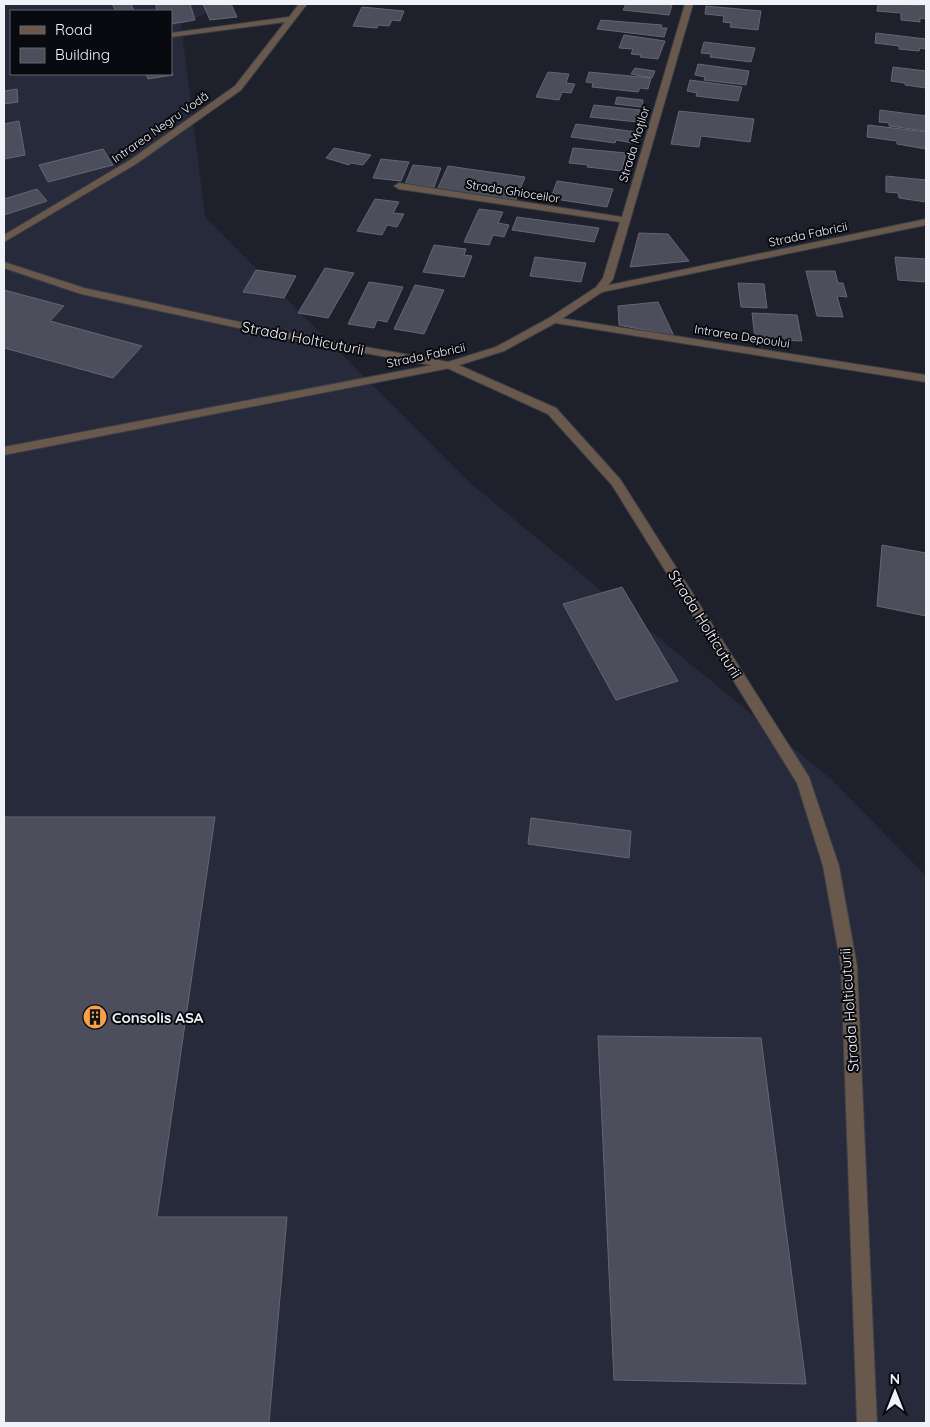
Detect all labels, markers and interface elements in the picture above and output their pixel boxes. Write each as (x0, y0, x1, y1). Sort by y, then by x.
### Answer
legend (10, 10, 172, 75)
text: Road (55, 20, 92, 39)
text: Building (55, 45, 110, 64)
street label: Intrarea Negru Vodă (109, 88, 211, 166)
street label: Strada Moților (615, 104, 653, 184)
street label: Strada Ghioceilor (465, 176, 562, 206)
street label: Strada Fabricii (767, 218, 849, 250)
street label: Strada Holticuturii (240, 317, 366, 359)
street label: Intrarea Depoului (693, 321, 791, 351)
street label: Strada Fabricii (385, 339, 467, 371)
street label: Strada Holticuturii (664, 566, 746, 682)
street label: Strada Holticuturii (835, 947, 863, 1073)
building icon: Consolis ASA (82, 1004, 108, 1030)
place label: Consolis ASA (112, 1008, 204, 1027)
north arrow (870, 1367, 920, 1417)
text: N (890, 1370, 900, 1388)

